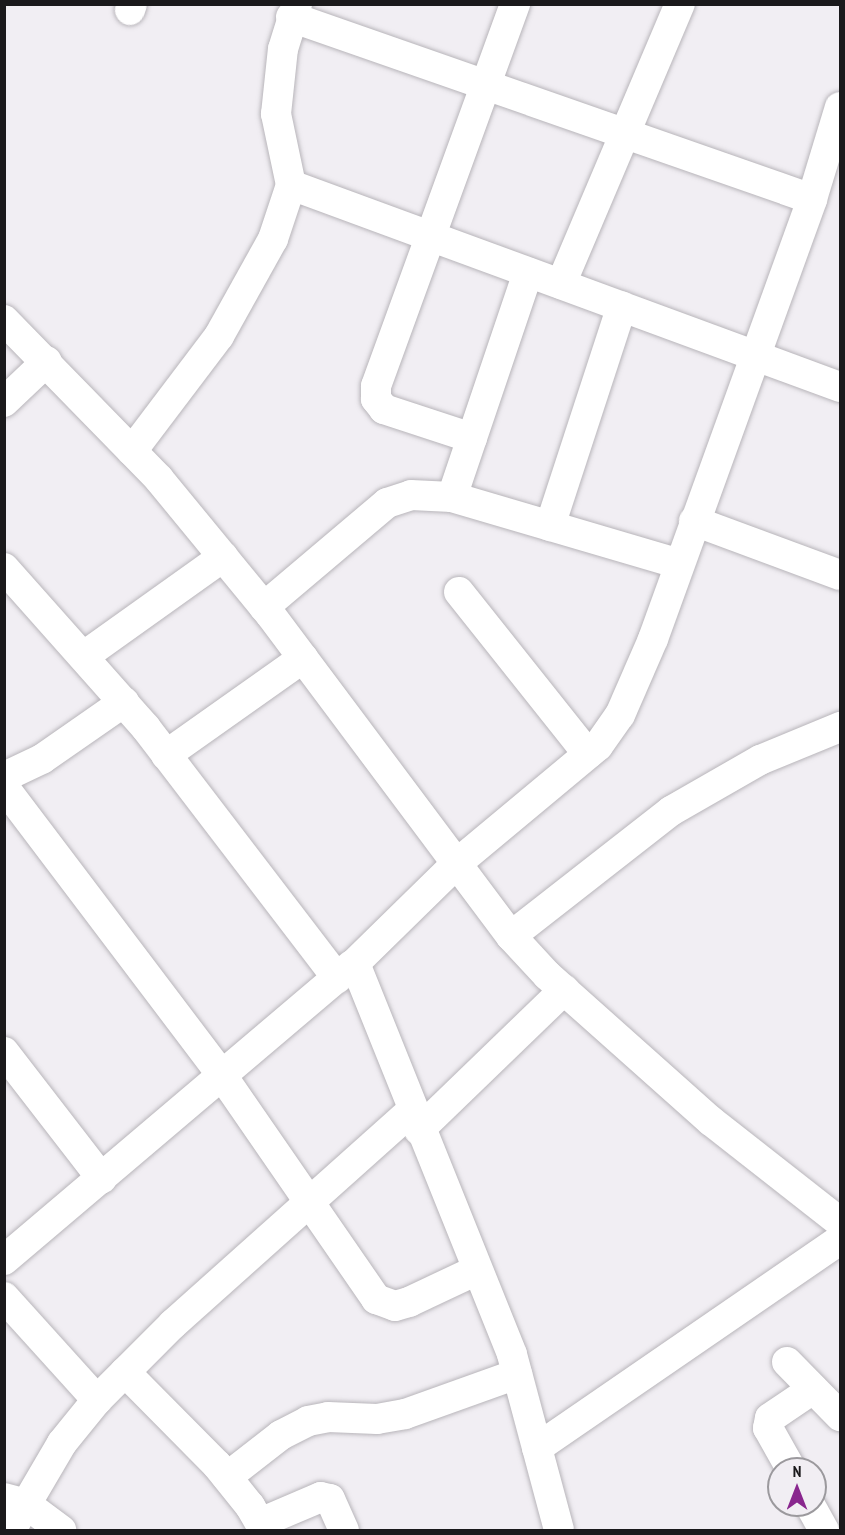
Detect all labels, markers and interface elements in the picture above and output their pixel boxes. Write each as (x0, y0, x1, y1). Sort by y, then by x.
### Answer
north arrow (767, 1457, 827, 1517)
text: N (793, 1461, 801, 1481)

